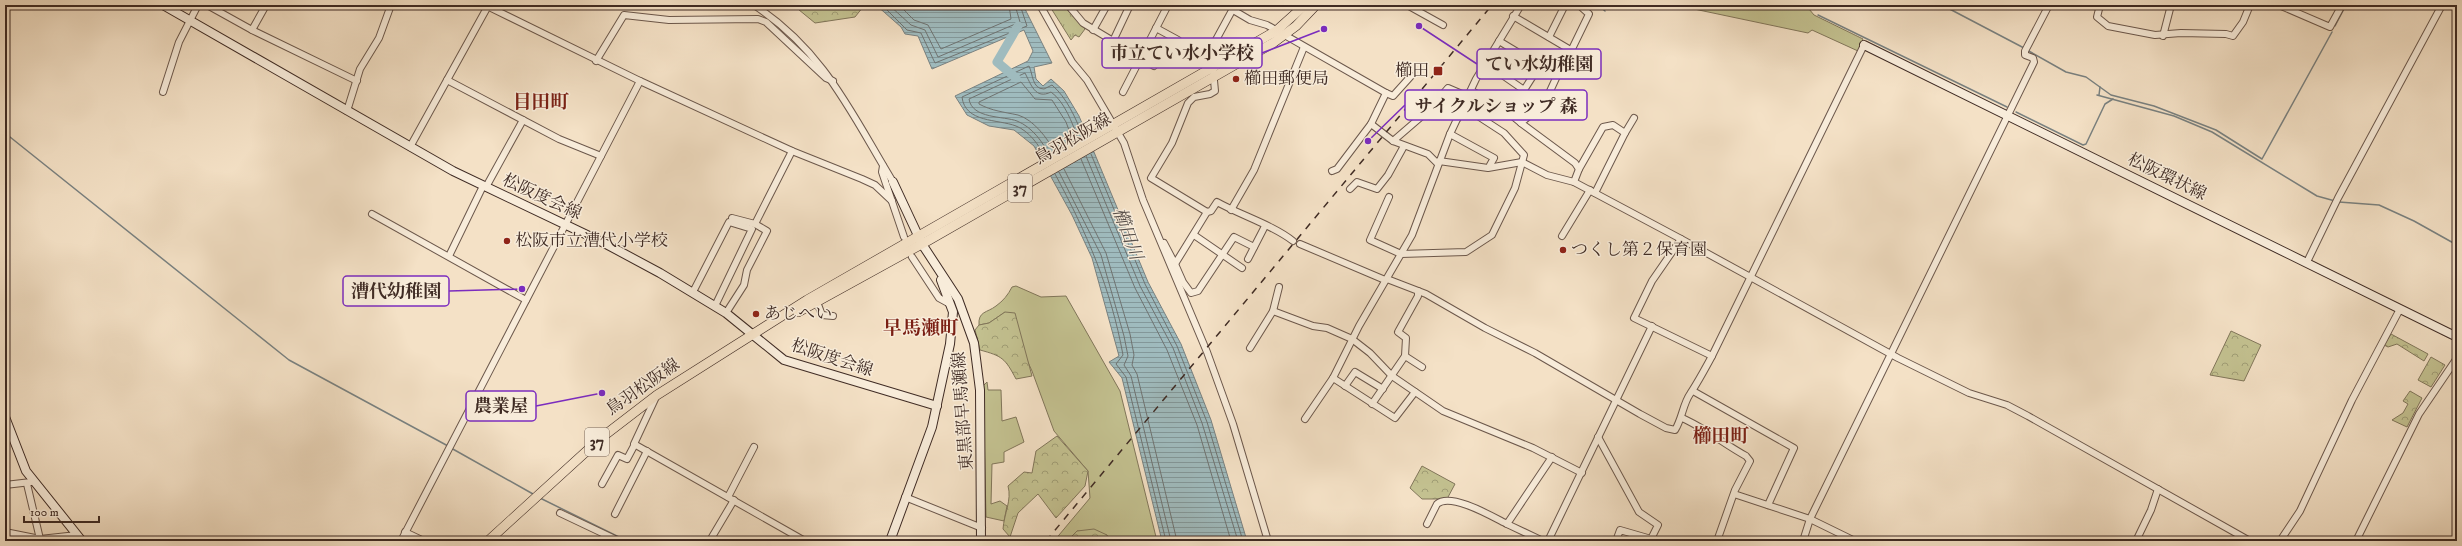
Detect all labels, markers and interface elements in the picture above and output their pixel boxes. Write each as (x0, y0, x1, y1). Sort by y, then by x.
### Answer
callout: 市立てい水小学校 (1102, 38, 1262, 68)
text: 市立てい水小学校 (1110, 43, 1254, 65)
callout: てい水幼稚園 (1477, 49, 1601, 79)
text: てい水幼稚園 (1485, 54, 1593, 76)
place label: 櫛田 (1395, 60, 1429, 82)
marker: 櫛田 (1432, 65, 1444, 77)
place label: 櫛田郵便局 (1244, 68, 1329, 90)
marker: 櫛田郵便局 (1231, 74, 1241, 84)
callout: サイクルショップ 森 (1405, 90, 1587, 120)
district label: 目田町 (512, 91, 570, 114)
text: サイクルショップ 森 (1415, 96, 1577, 118)
street label: 鳥羽松阪線 (1031, 108, 1115, 170)
street label: 松阪環状線 (2124, 148, 2210, 206)
street label: 松阪度会線 (499, 169, 585, 225)
road number: 37 (1008, 174, 1032, 202)
water label: 櫛田川 (1107, 205, 1147, 265)
place label: 松阪市立漕代小学校 (515, 230, 668, 252)
marker: 松阪市立漕代小学校 (502, 236, 512, 246)
place label: つくし第２保育園 (1571, 239, 1707, 261)
marker: つくし第２保育園 (1558, 245, 1568, 255)
callout: 漕代幼稚園 (343, 276, 449, 306)
text: 漕代幼稚園 (351, 281, 441, 303)
place label: あじへい (764, 303, 832, 325)
marker: あじへい (751, 309, 761, 319)
district label: 早馬瀬町 (883, 317, 959, 340)
street label: 松阪度会線 (788, 334, 876, 382)
street label: 東黒部早馬瀬線 (948, 351, 978, 471)
street label: 鳥羽松阪線 (602, 354, 684, 420)
callout: 農業屋 (466, 391, 536, 421)
text: 農業屋 (474, 396, 528, 418)
district label: 櫛田町 (1692, 425, 1750, 448)
road number: 37 (585, 428, 609, 456)
scale bar (24, 498, 99, 524)
text: 100 m (30, 505, 59, 520)

